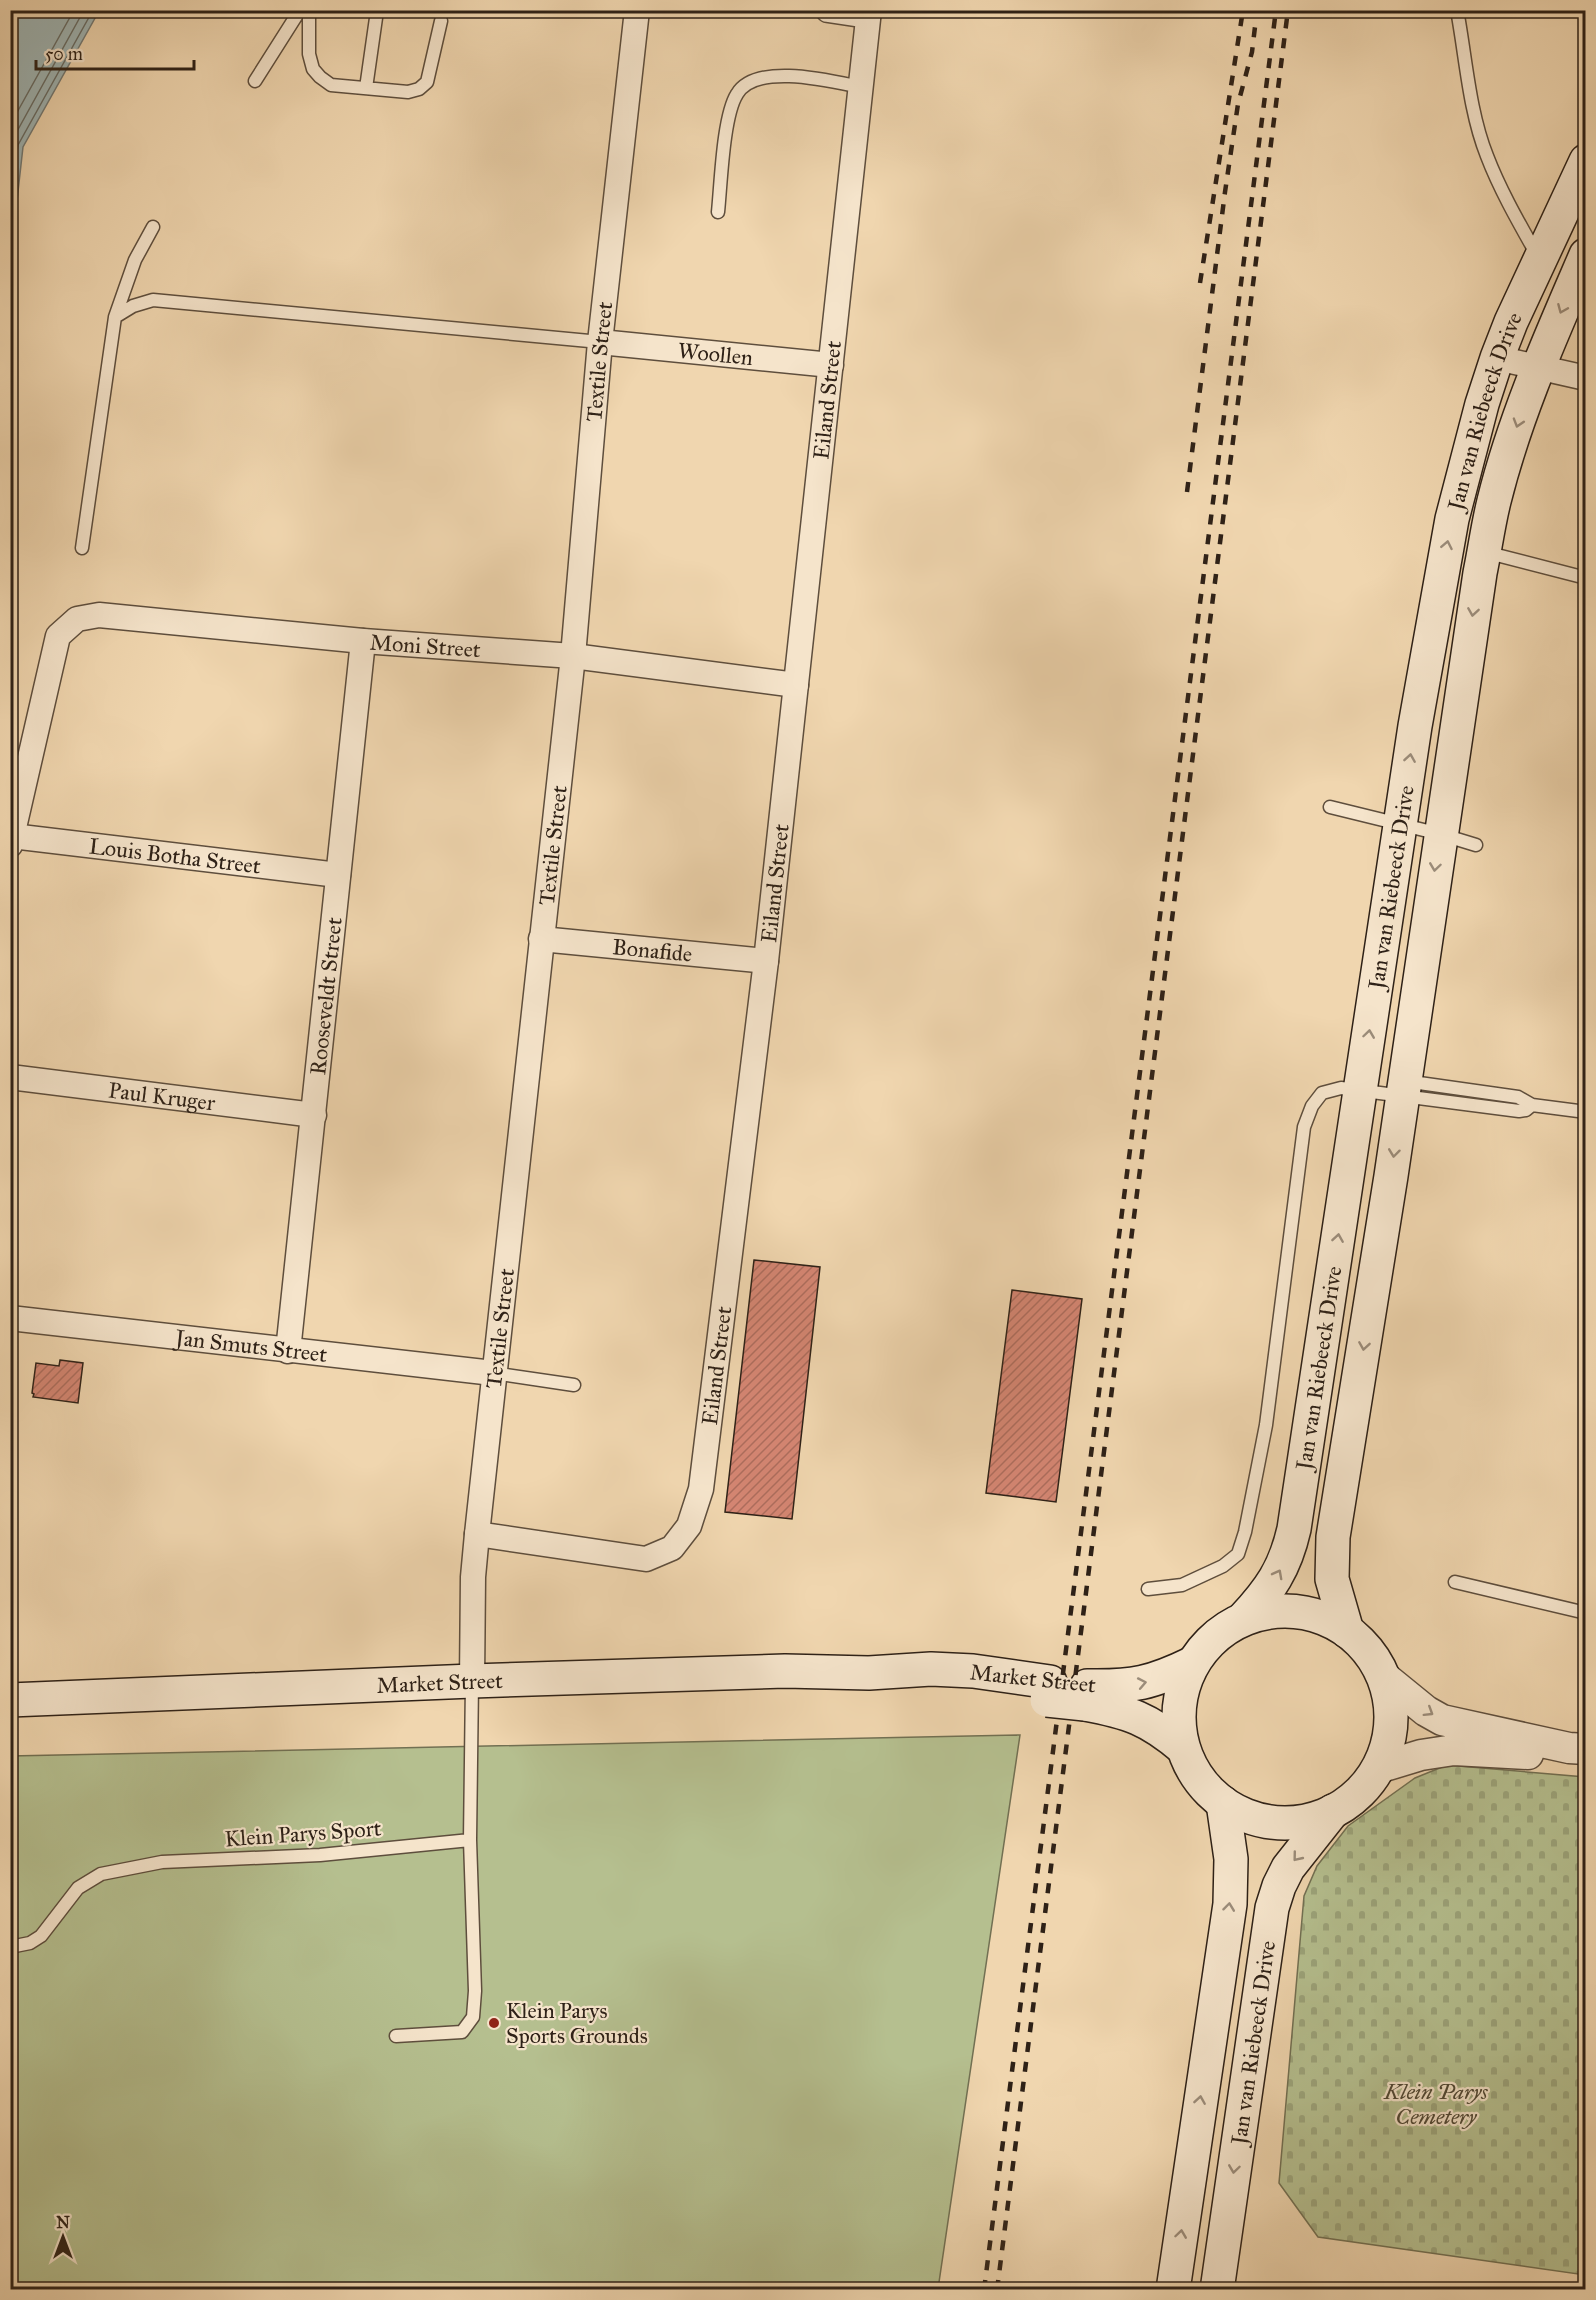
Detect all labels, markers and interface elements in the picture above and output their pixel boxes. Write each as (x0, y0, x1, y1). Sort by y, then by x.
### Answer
scale bar (36, 33, 194, 71)
text: 50 m (45, 43, 83, 65)
street label: Textile Street (580, 300, 618, 423)
one-way arrow (1557, 303, 1569, 314)
street label: Jan van Riebeeck Drive (1441, 308, 1528, 515)
street label: Woollen (677, 337, 754, 371)
street label: Eiland Street (807, 339, 847, 461)
one-way arrow (1513, 417, 1525, 428)
one-way arrow (1440, 540, 1453, 550)
one-way arrow (1468, 608, 1480, 617)
street label: Moni Street (369, 629, 482, 663)
one-way arrow (1403, 753, 1416, 763)
street label: Textile Street (533, 784, 573, 907)
street label: Jan van Riebeeck Drive (1362, 784, 1420, 993)
street label: Eiland Street (755, 822, 795, 944)
street label: Louis Botha Street (87, 832, 262, 880)
one-way arrow (1430, 863, 1442, 872)
street label: Rooseveldt Street (304, 916, 348, 1076)
street label: Bonafide (611, 933, 694, 968)
one-way arrow (1362, 1029, 1374, 1038)
street label: Paul Kruger (107, 1076, 217, 1117)
one-way arrow (1388, 1149, 1401, 1158)
one-way arrow (1331, 1233, 1343, 1243)
street label: Jan van Riebeeck Drive (1290, 1264, 1347, 1473)
street label: Textile Street (480, 1267, 520, 1390)
street label: Eiland Street (696, 1305, 737, 1427)
street label: Jan Smuts Street (172, 1324, 329, 1368)
one-way arrow (1358, 1341, 1370, 1350)
one-way arrow (1271, 1569, 1283, 1580)
street label: Market Street (969, 1658, 1097, 1699)
street label: Market Street (376, 1667, 504, 1699)
one-way arrow (1137, 1677, 1147, 1690)
one-way arrow (1423, 1705, 1433, 1717)
street label: Klein Parys Sport (224, 1815, 383, 1852)
one-way arrow (1293, 1850, 1304, 1861)
one-way arrow (1222, 1903, 1235, 1912)
street label: Jan van Riebeeck Drive (1225, 1939, 1281, 2148)
place label: Klein Parys Sports Grounds (506, 1997, 648, 2049)
marker: Klein Parys Sports Grounds (487, 2016, 501, 2030)
park label: Klein Parys Cemetery (1383, 2078, 1488, 2130)
one-way arrow (1194, 2096, 1206, 2105)
one-way arrow (1229, 2164, 1241, 2173)
north arrow (33, 2207, 93, 2267)
text: N (56, 2213, 70, 2232)
one-way arrow (1174, 2230, 1186, 2239)

